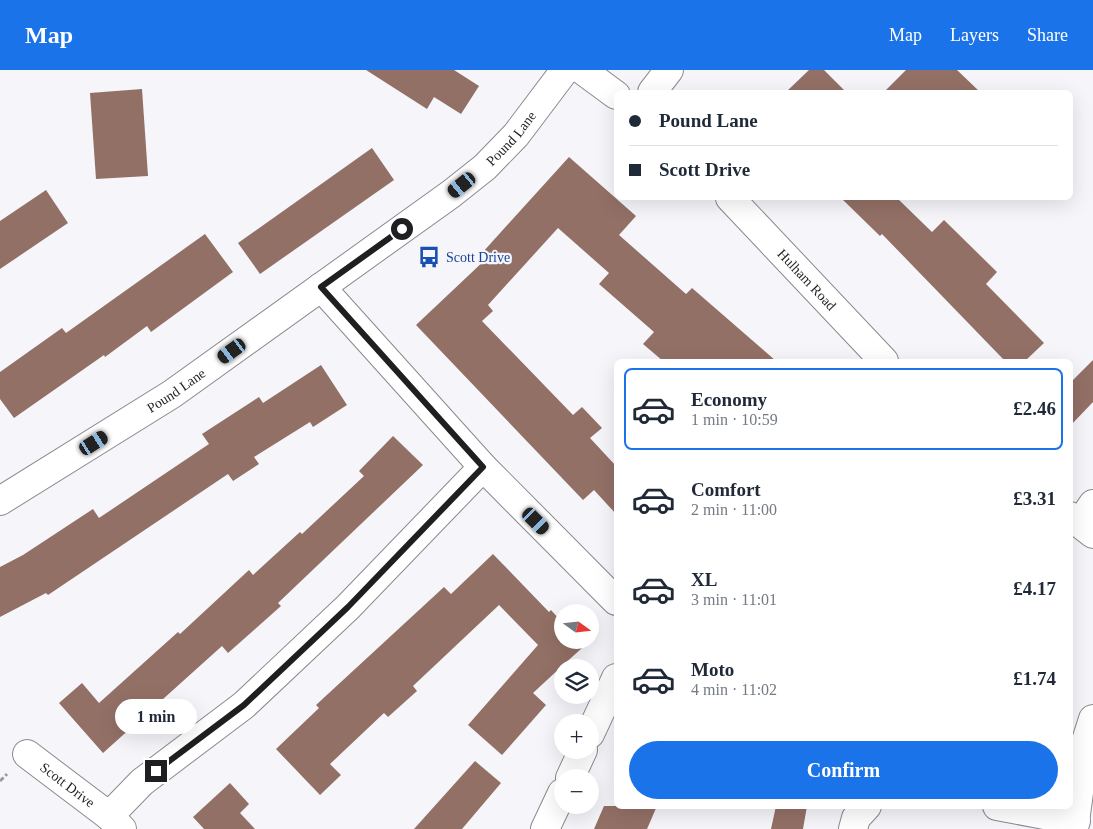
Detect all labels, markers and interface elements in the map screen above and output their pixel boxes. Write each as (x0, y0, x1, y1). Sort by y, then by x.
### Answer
text: Map (25, 22, 73, 48)
text: Map (889, 25, 922, 45)
text: Layers (950, 25, 999, 45)
text: Share (1027, 25, 1068, 45)
street label: Pound Lane (484, 109, 539, 169)
text: Pound Lane (659, 110, 758, 131)
text: Scott Drive (659, 159, 750, 180)
car (445, 170, 478, 200)
route start (391, 218, 413, 240)
bus stop icon: Scott Drive (416, 244, 442, 270)
street label: Hulham Road (774, 246, 839, 313)
place label: Scott Drive (446, 250, 510, 265)
car (215, 336, 248, 366)
street label: Pound Lane (144, 366, 208, 416)
icon: car (631, 387, 676, 432)
text: Economy (691, 389, 767, 410)
text: £2.46 (1013, 398, 1056, 419)
text: 1 min · 10:59 (691, 411, 778, 428)
car (77, 429, 110, 457)
icon: car (631, 477, 676, 522)
text: Comfort (691, 479, 761, 500)
text: £3.31 (1013, 488, 1056, 509)
text: 2 min · 11:00 (691, 501, 777, 518)
car (520, 505, 551, 537)
icon: car (631, 567, 676, 612)
text: XL (691, 569, 717, 590)
text: £4.17 (1013, 578, 1056, 599)
text: 3 min · 11:01 (691, 591, 777, 608)
north arrow (554, 604, 599, 649)
map controls (554, 604, 599, 814)
icon: car (631, 657, 676, 702)
button: layers (554, 659, 599, 704)
text: Moto (691, 659, 734, 680)
text: £1.74 (1013, 668, 1056, 689)
text: 4 min · 11:02 (691, 681, 777, 698)
callout: 1 min (115, 698, 197, 734)
text: 1 min (137, 708, 175, 725)
button: + (554, 714, 599, 759)
button: Confirm (629, 741, 1058, 799)
street label: Scott Drive (37, 760, 98, 811)
route end (145, 760, 167, 782)
button: − (554, 769, 599, 814)

